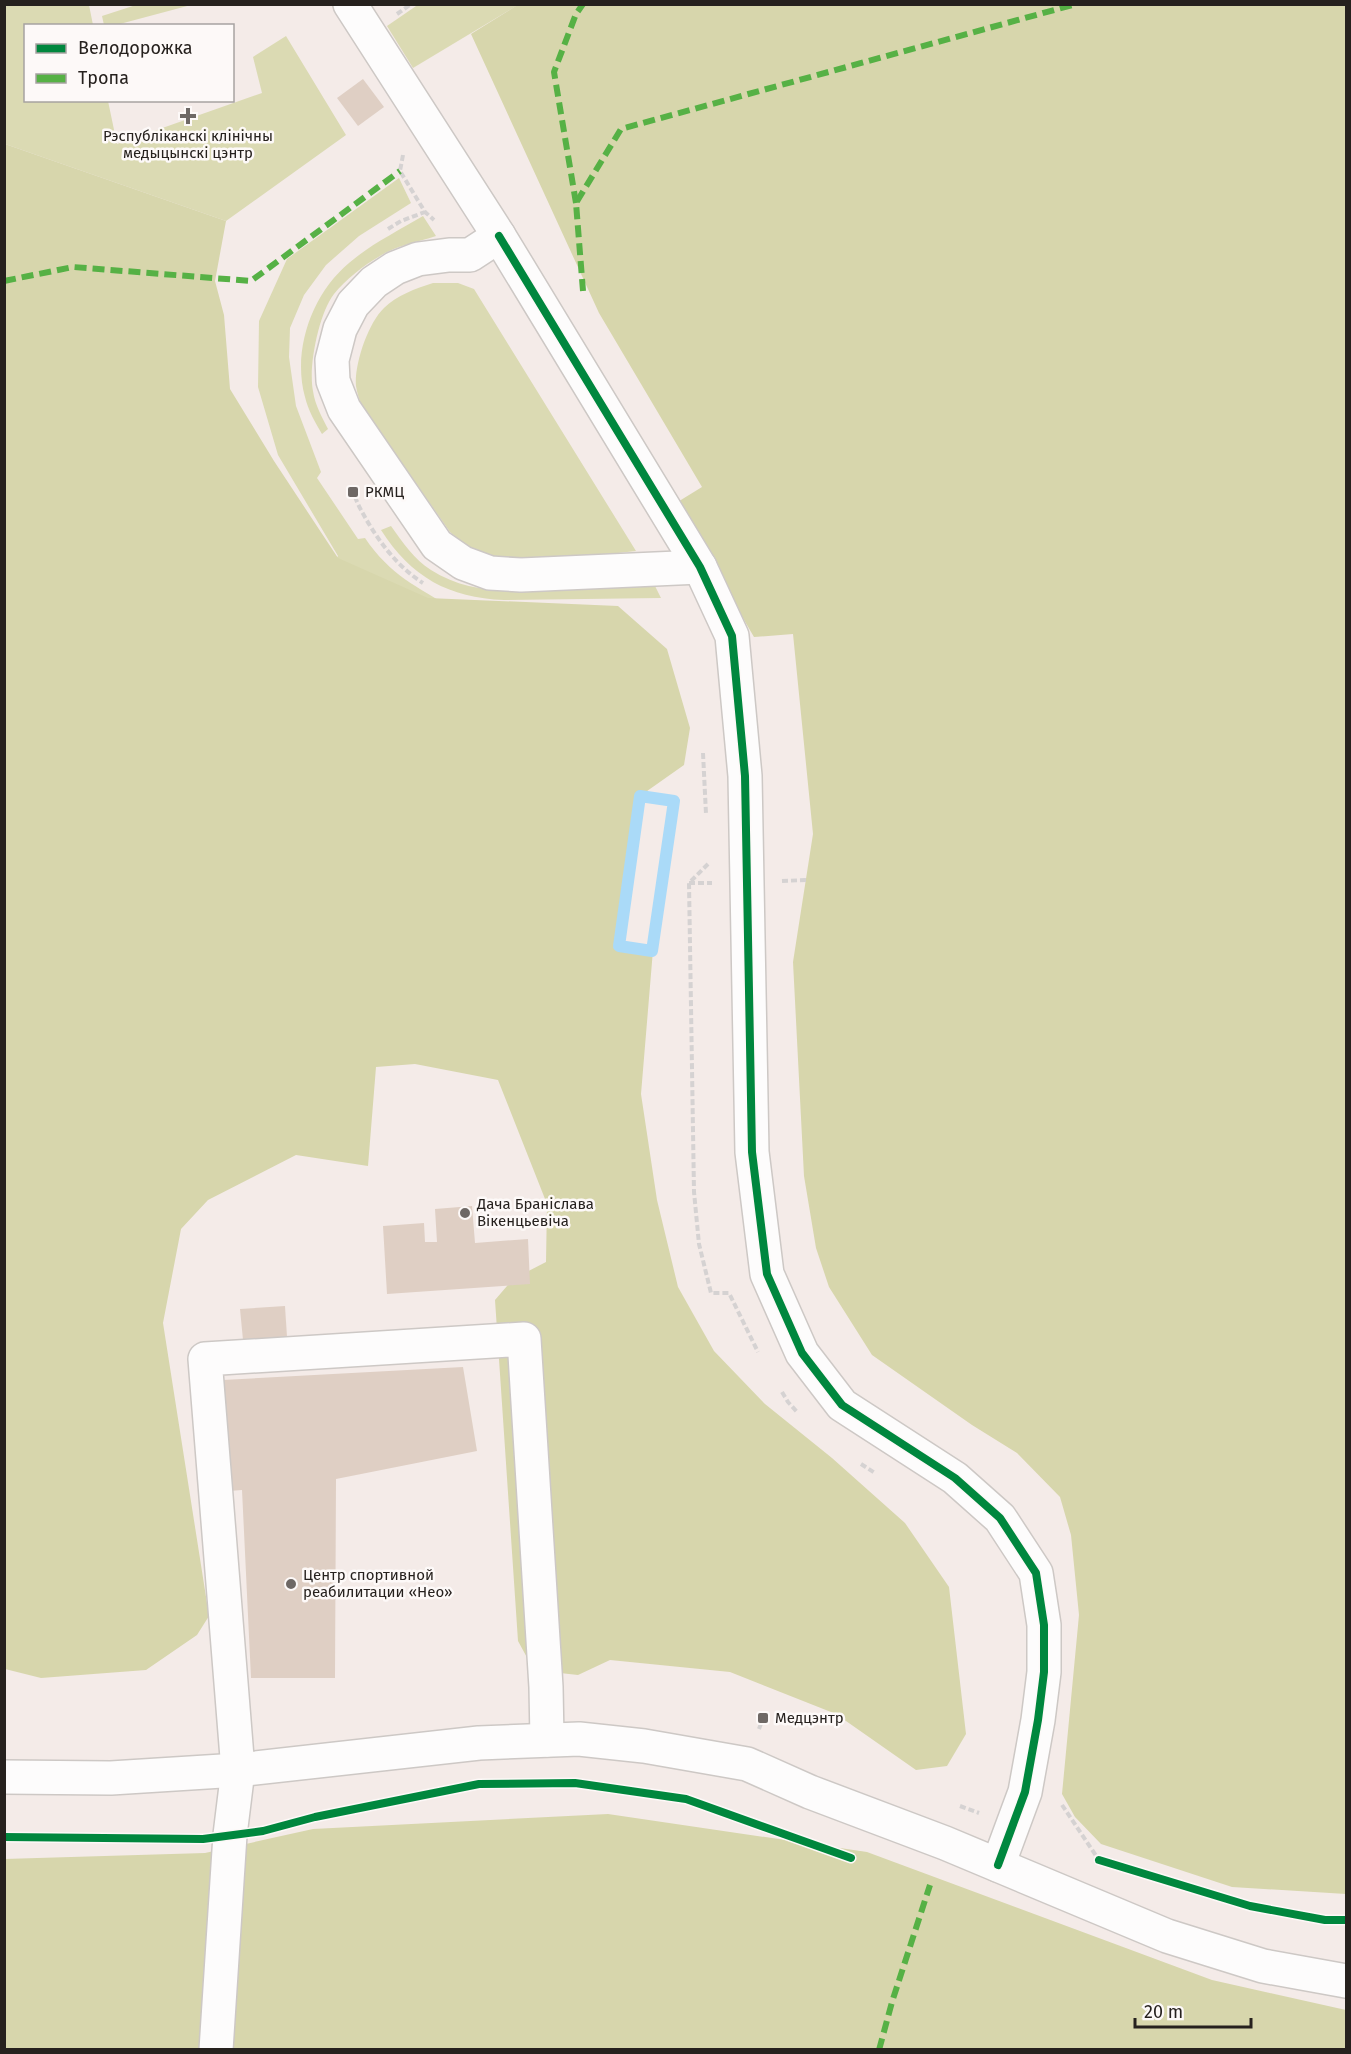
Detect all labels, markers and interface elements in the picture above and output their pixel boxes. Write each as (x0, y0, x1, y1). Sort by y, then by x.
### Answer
legend (24, 24, 234, 102)
text: Велодорожка (78, 37, 193, 59)
text: Тропа (78, 67, 129, 89)
marker: Рэспубліканскі клінічны медыцынскі цэнтр (179, 107, 197, 125)
place label: Рэспубліканскі клінічны медыцынскі цэнтр (103, 127, 273, 162)
place label: РКМЦ (365, 483, 404, 501)
marker: РКМЦ (346, 485, 360, 499)
place label: Дача Браніслава Вікенцьевіча (476, 1195, 594, 1230)
marker: Дача Браніслава Вікенцьевіча (458, 1206, 472, 1220)
place label: Центр спортивной реабилитации «Нео» (303, 1566, 452, 1601)
marker: Центр спортивной реабилитации «Нео» (284, 1577, 298, 1591)
place label: Медцэнтр (775, 1709, 844, 1727)
marker: Медцэнтр (756, 1711, 770, 1725)
scale bar (1135, 1991, 1250, 2029)
text: 20 m (1144, 2001, 1183, 2023)

